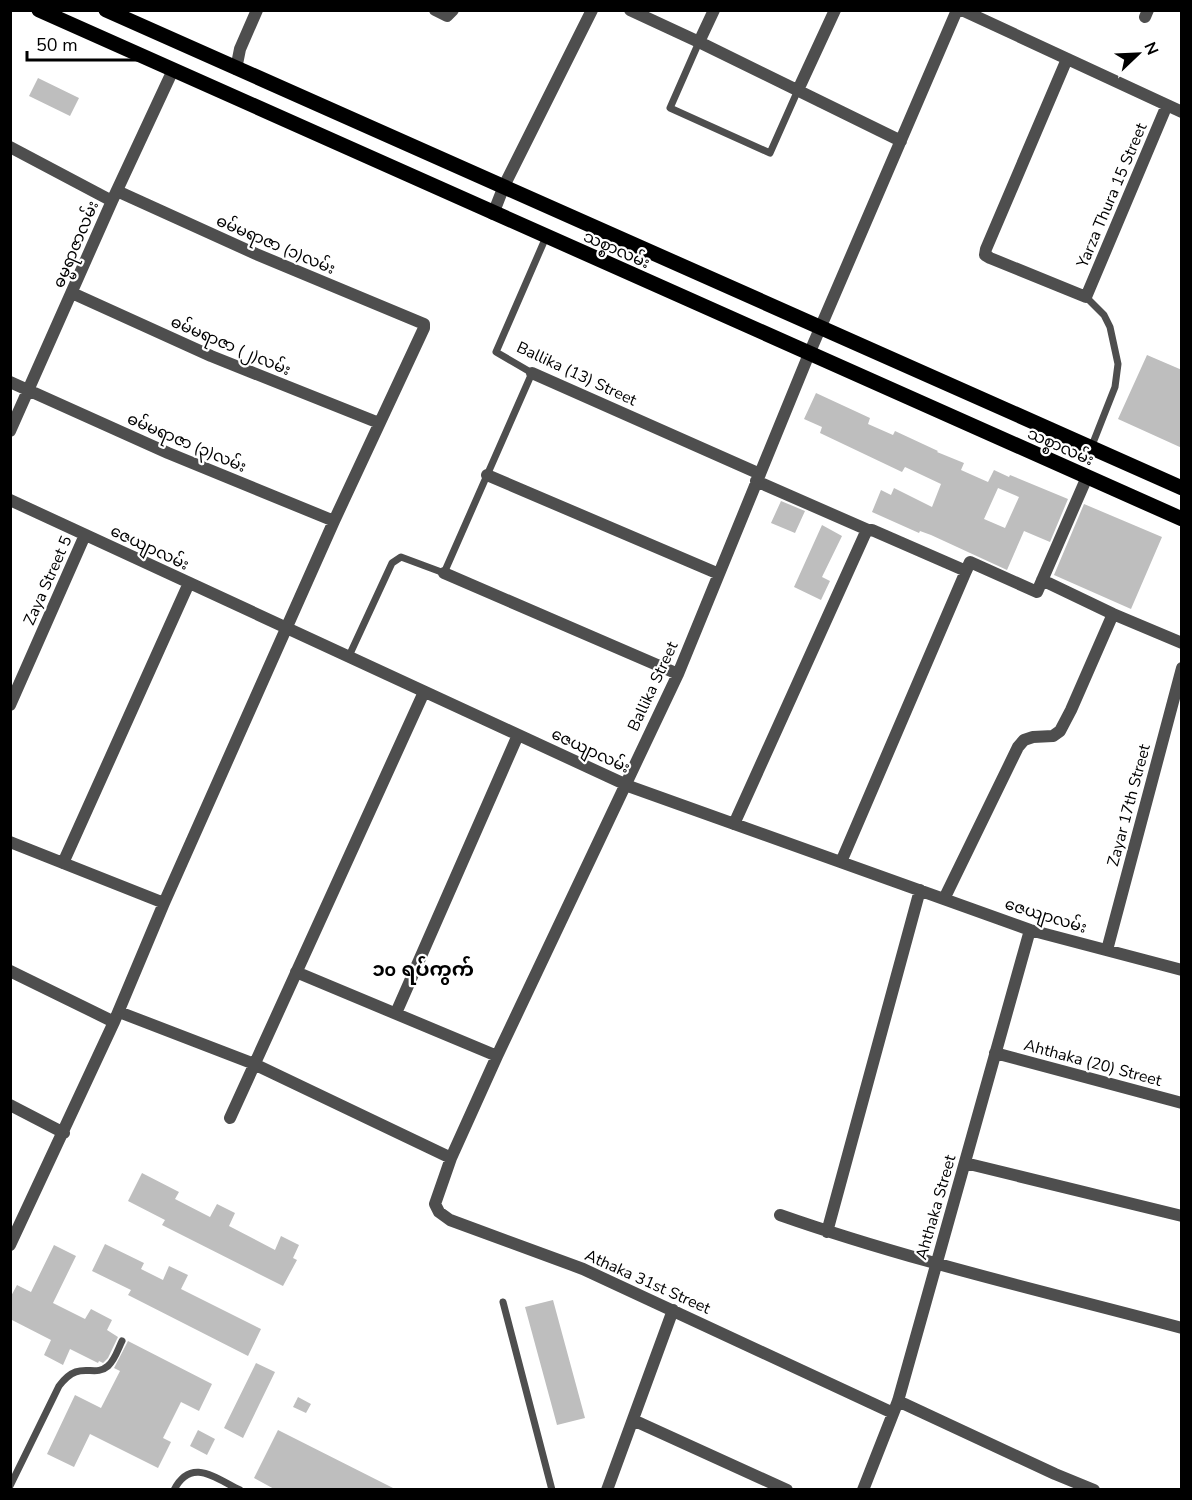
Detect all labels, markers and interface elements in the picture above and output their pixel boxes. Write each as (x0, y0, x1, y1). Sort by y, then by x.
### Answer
scale bar (27, 24, 136, 62)
north arrow (1108, 24, 1168, 84)
text: 50 m (36, 33, 78, 57)
text: N (1138, 39, 1163, 58)
street label: Yarza Thura 15 Street (1071, 119, 1153, 272)
street label: ဓမ္မရာဇာလမ်း (47, 197, 106, 292)
street label: ဓမ်မရာဇာ (၁)လမ်း (212, 209, 339, 282)
street label: သစ္စာလမ်း (579, 225, 654, 276)
street label: ဓမ်မရာဇာ (၂)လမ်း (166, 310, 294, 383)
street label: Ballika (13) Street (513, 336, 641, 412)
street label: ဓမ်မရာဇာ (၃)လမ်း (123, 407, 250, 480)
street label: သစ္စာလမ်း (1023, 422, 1098, 473)
street label: ဇေယျာလမ်း (106, 519, 193, 578)
street label: Zaya Street 5 (18, 532, 77, 629)
street label: Ballika Street (623, 638, 683, 735)
street label: ဇေယျာလမ်း (547, 722, 634, 781)
street label: Zayar 17th Street (1102, 741, 1156, 869)
street label: ဇေယျာလမ်း (1001, 892, 1090, 941)
district label: ၁o ရပ်ကွက် (372, 956, 474, 985)
street label: Ahthaka (20) Street (1022, 1034, 1164, 1092)
street label: Ahthaka Street (910, 1152, 962, 1262)
street label: Athaka 31st Street (581, 1244, 714, 1320)

